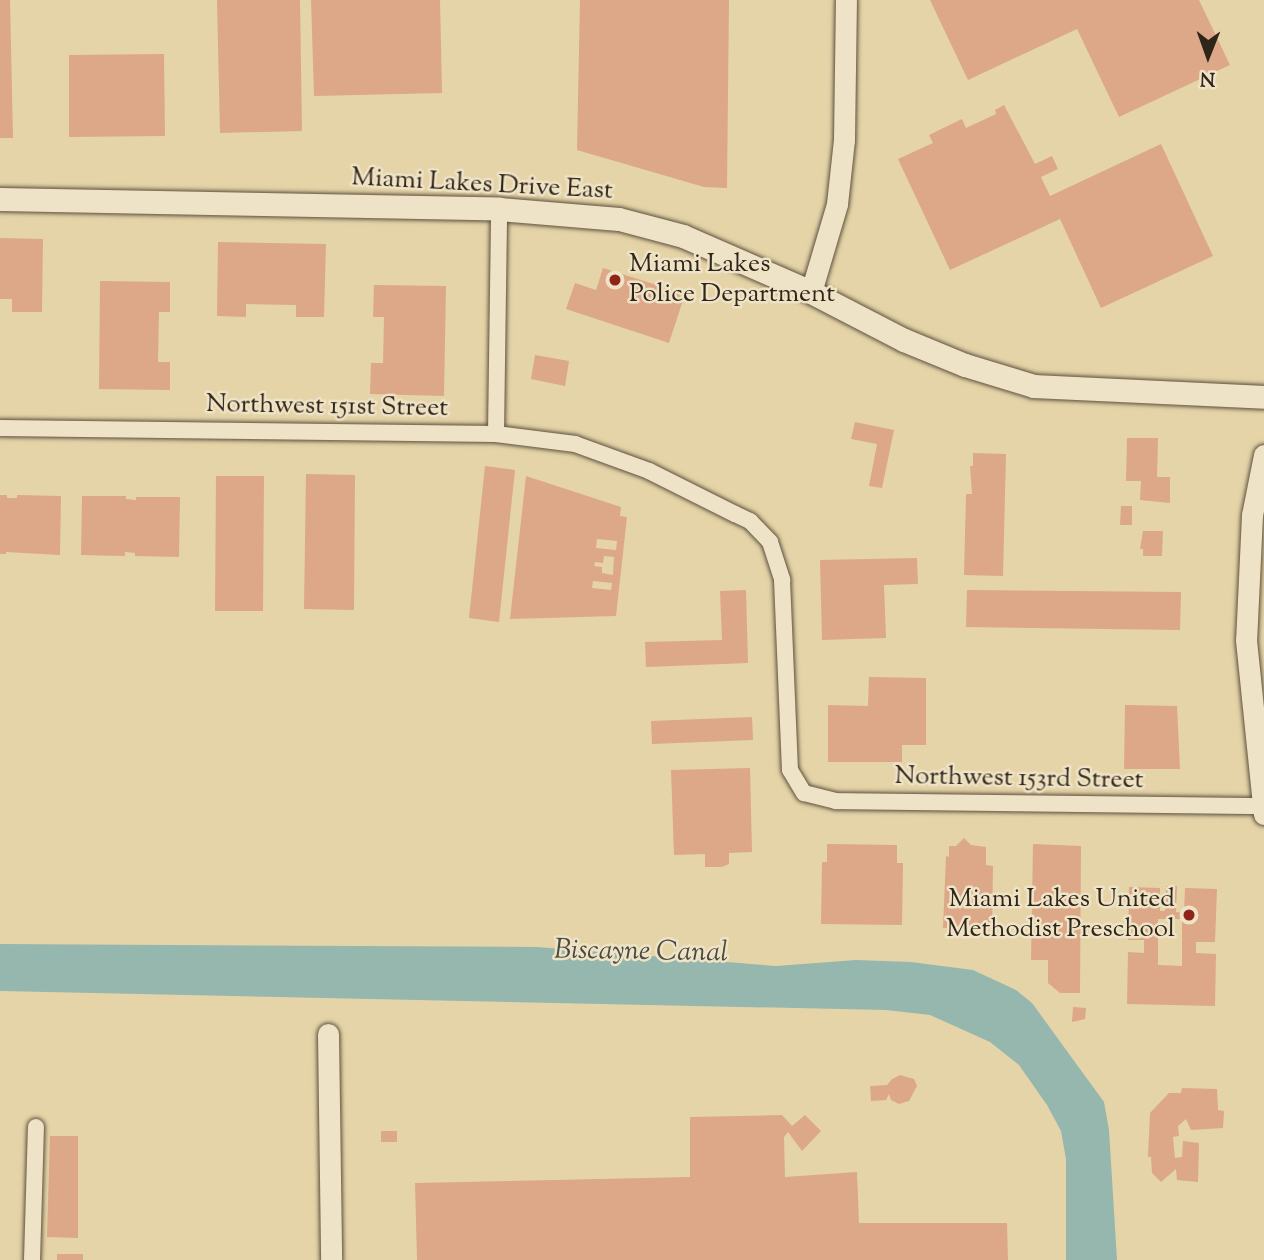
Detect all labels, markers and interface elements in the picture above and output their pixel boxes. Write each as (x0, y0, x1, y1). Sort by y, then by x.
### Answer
north arrow (1173, 21, 1243, 91)
text: N (1200, 64, 1215, 91)
street label: Miami Lakes Drive East (350, 163, 614, 207)
place label: Miami Lakes Police Department (629, 249, 835, 310)
marker: Miami Lakes Police Department (607, 272, 623, 288)
street label: Northwest 151st Street (206, 389, 448, 425)
street label: Northwest 153rd Street (894, 761, 1144, 797)
place label: Miami Lakes United Methodist Preschool (946, 884, 1175, 946)
marker: Miami Lakes United Methodist Preschool (1181, 907, 1197, 923)
water label: Biscayne Canal (554, 934, 728, 970)

